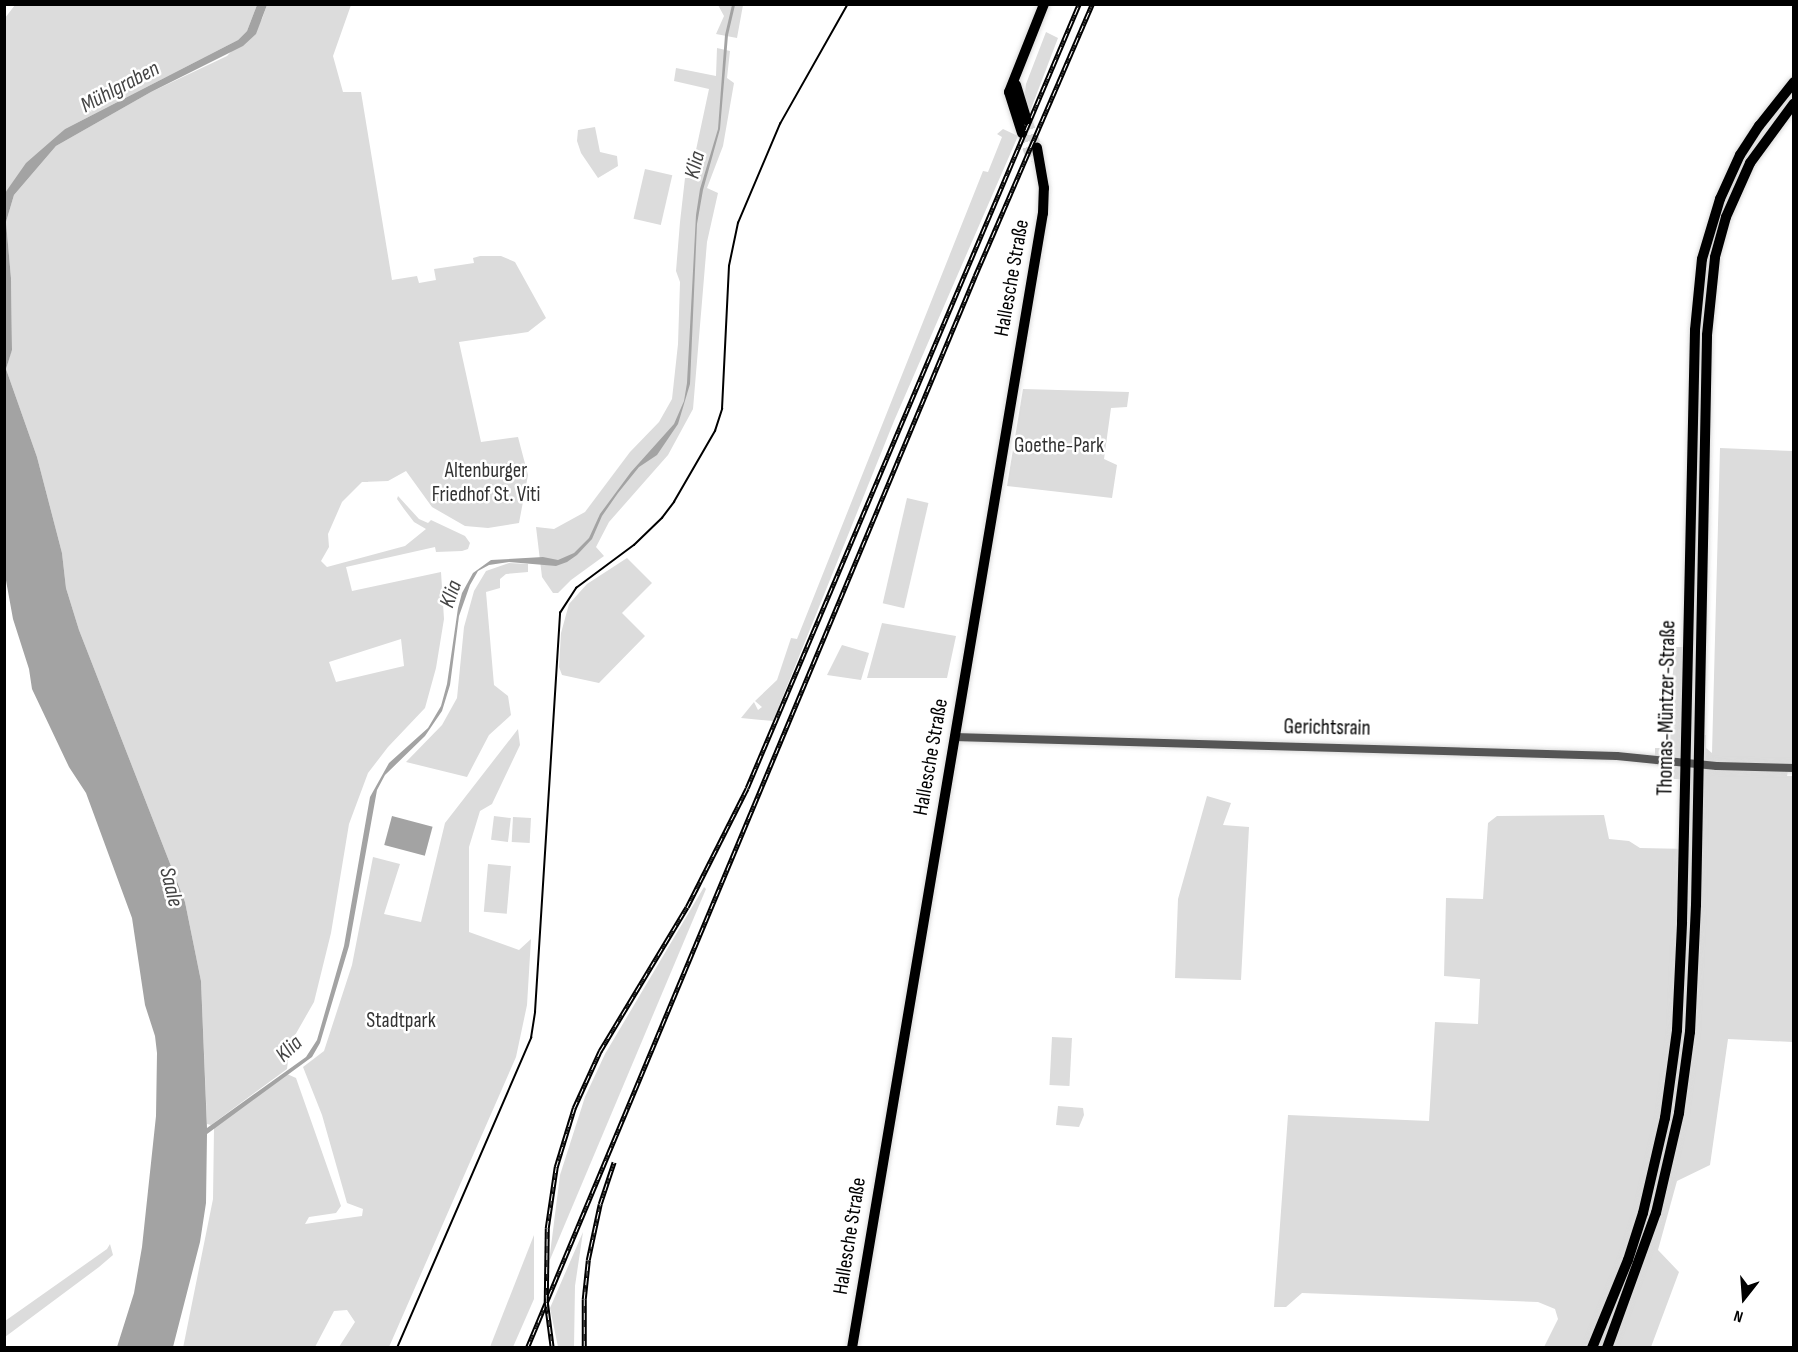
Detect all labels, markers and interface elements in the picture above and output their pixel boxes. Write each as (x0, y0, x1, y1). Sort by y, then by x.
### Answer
water label: Mühlgraben (76, 55, 164, 119)
water label: Klia (679, 149, 711, 181)
street label: Hallesche Straße (989, 218, 1035, 338)
park label: Goethe-Park (1014, 433, 1104, 459)
park label: Altenburger Friedhof St. Viti (432, 458, 540, 508)
water label: Klia (434, 577, 468, 611)
street label: Thomas-Müntzer-Straße (1653, 620, 1681, 796)
street label: Hallesche Straße (908, 697, 954, 817)
street label: Gerichtsrain (1283, 715, 1371, 741)
water label: Saale (153, 865, 189, 909)
park label: Stadtpark (366, 1008, 436, 1034)
water label: Klia (270, 1030, 308, 1068)
street label: Hallesche Straße (828, 1176, 872, 1296)
north arrow (1714, 1268, 1774, 1328)
text: N (1732, 1305, 1745, 1326)

